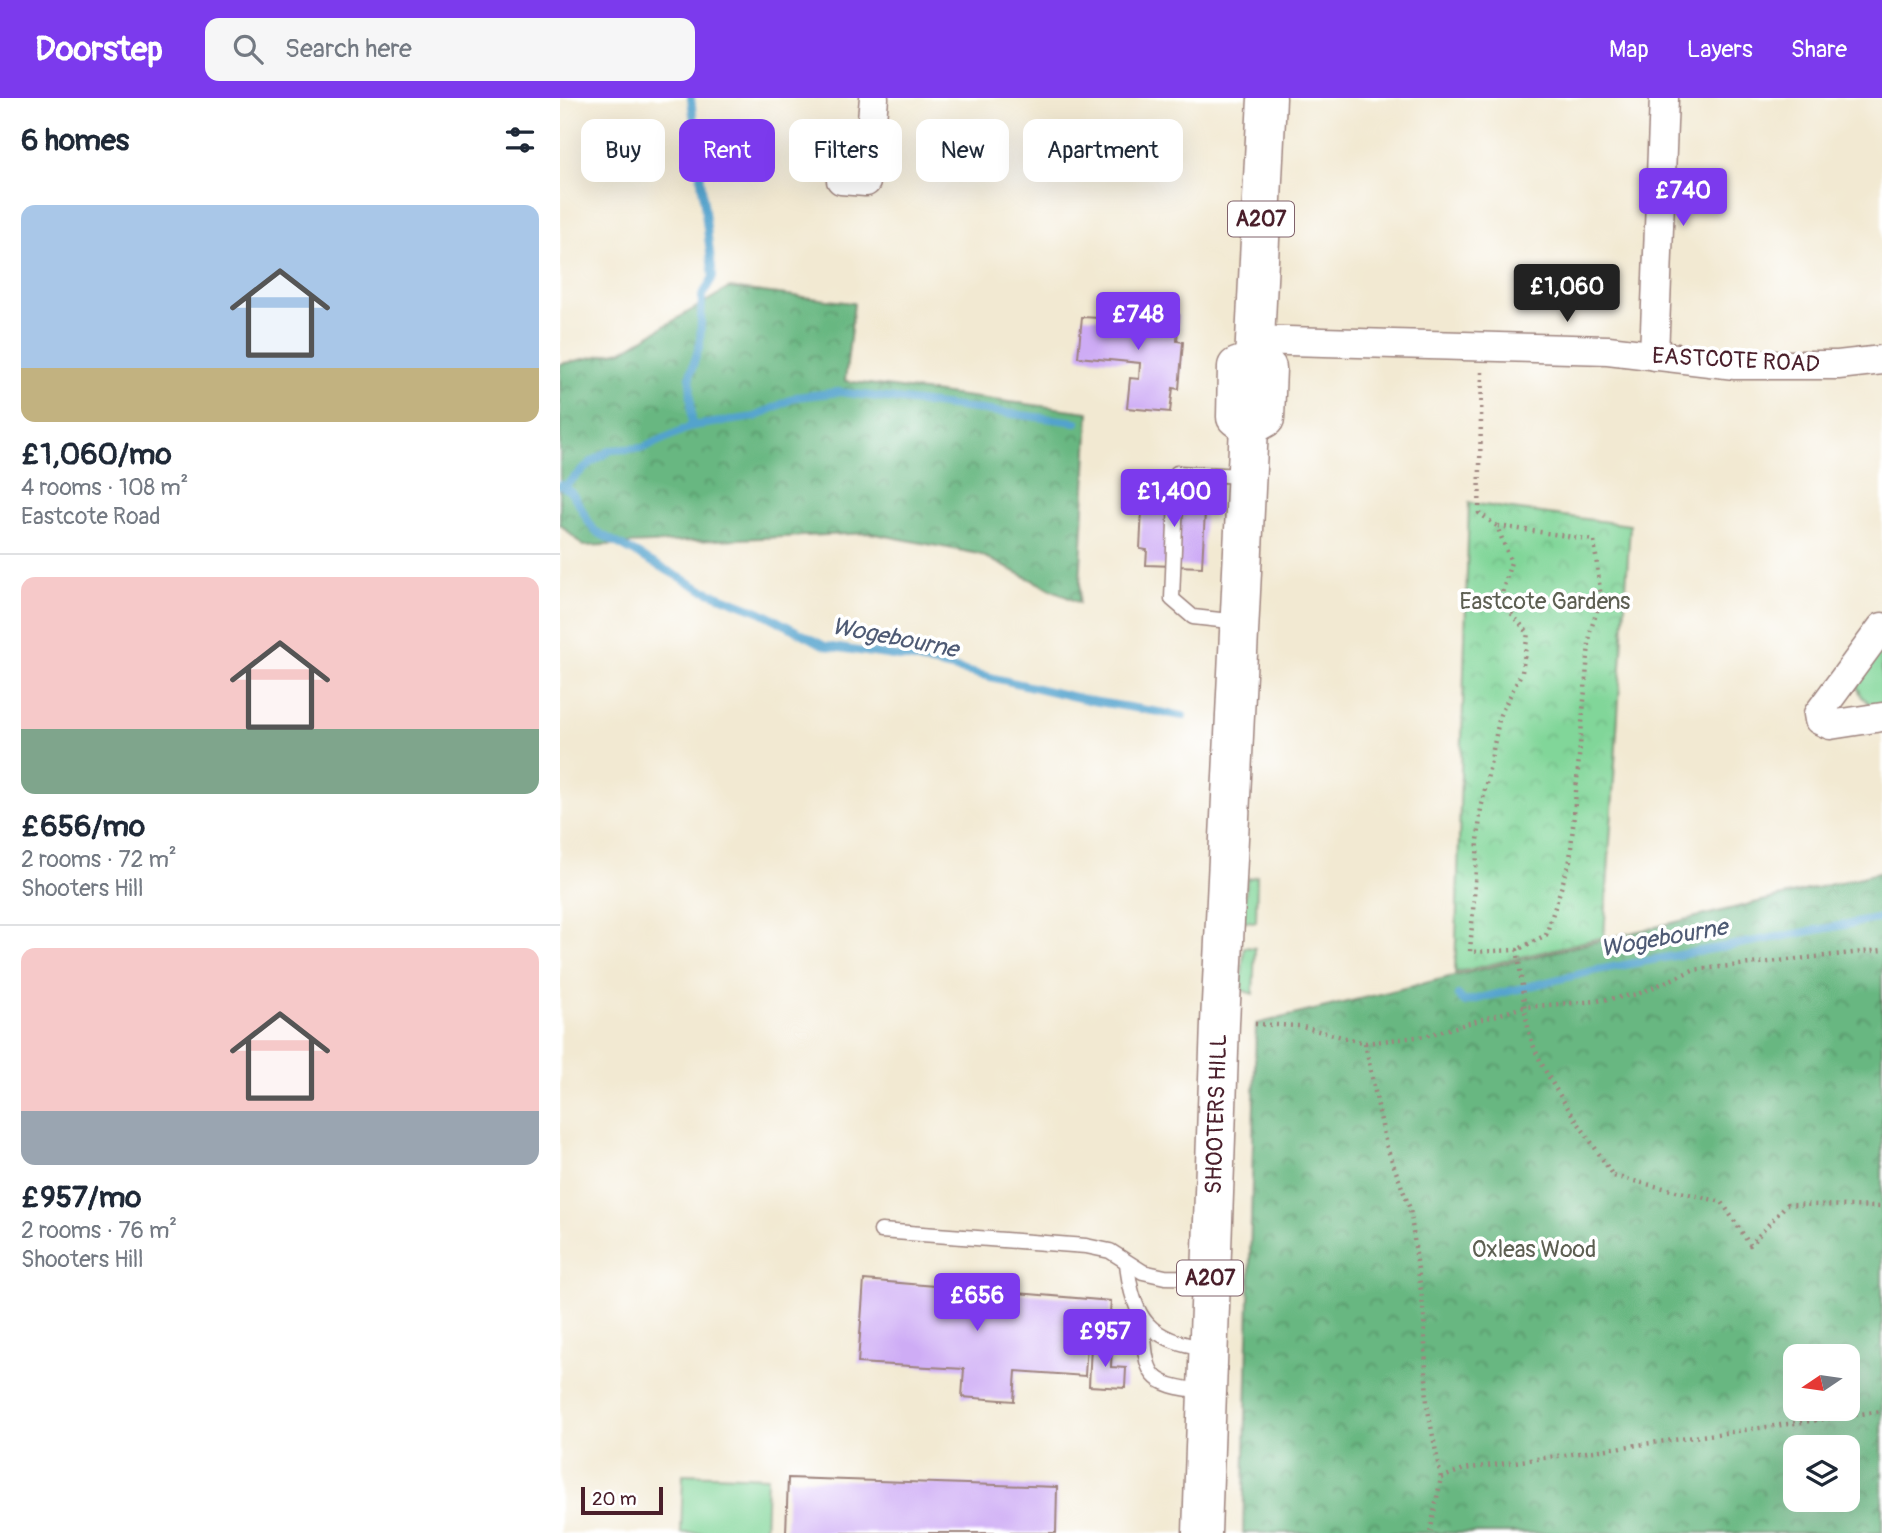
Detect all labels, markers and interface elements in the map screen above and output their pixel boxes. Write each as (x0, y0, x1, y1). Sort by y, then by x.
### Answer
search box (205, 18, 695, 81)
text: Doorstep (35, 29, 163, 70)
icon: search (229, 30, 267, 68)
text: Search here (285, 33, 412, 65)
text: Map (1609, 35, 1649, 64)
text: Layers (1687, 35, 1753, 64)
text: Share (1791, 35, 1847, 64)
chip: Buy (581, 119, 665, 182)
chip: Rent (679, 119, 775, 182)
chip: Filters (789, 119, 902, 182)
chip: New (916, 119, 1009, 182)
chip: Apartment (1023, 119, 1183, 182)
icon: filters (501, 121, 539, 159)
text: 6 homes (21, 122, 129, 159)
pin: £740 (1642, 169, 1724, 228)
text: £740 (1655, 176, 1711, 205)
road number: A207 (1228, 202, 1294, 236)
icon: home (217, 250, 343, 376)
pin: £1,060 (1510, 264, 1624, 324)
text: £1,060 (1530, 272, 1604, 301)
pin: £748 (1097, 292, 1179, 352)
text: £748 (1112, 300, 1164, 329)
street label: EASTCOTE ROAD (1651, 341, 1821, 379)
text: £1,060/mo (21, 436, 172, 473)
pin: £1,400 (1117, 470, 1231, 529)
text: 4 rooms · 108 m² (21, 473, 188, 502)
text: £1,400 (1137, 477, 1211, 506)
text: Eastcote Road (21, 502, 160, 531)
park label: Eastcote Gardens (1460, 587, 1630, 616)
water label: Wogebourne (829, 612, 963, 665)
icon: home (217, 622, 343, 748)
text: £656/mo (21, 808, 145, 845)
text: 2 rooms · 72 m² (21, 845, 177, 874)
text: Shooters Hill (21, 874, 144, 903)
water label: Wogebourne (1598, 912, 1732, 963)
icon: home (217, 993, 343, 1119)
street label: SHOOTERS HILL (1199, 1033, 1233, 1195)
text: £957/mo (21, 1179, 141, 1216)
text: 2 rooms · 76 m² (21, 1216, 177, 1245)
park label: Oxleas Wood (1472, 1235, 1596, 1264)
text: Shooters Hill (21, 1245, 144, 1274)
road number: A207 (1177, 1260, 1243, 1296)
pin: £656 (936, 1274, 1018, 1333)
text: £656 (950, 1281, 1004, 1310)
pin: £957 (1064, 1310, 1146, 1369)
text: £957 (1079, 1317, 1131, 1346)
north arrow (1783, 1344, 1860, 1421)
map controls (1783, 1344, 1860, 1512)
button: layers (1783, 1435, 1860, 1512)
scale bar (581, 1484, 663, 1516)
text: 20 m (592, 1487, 637, 1511)

